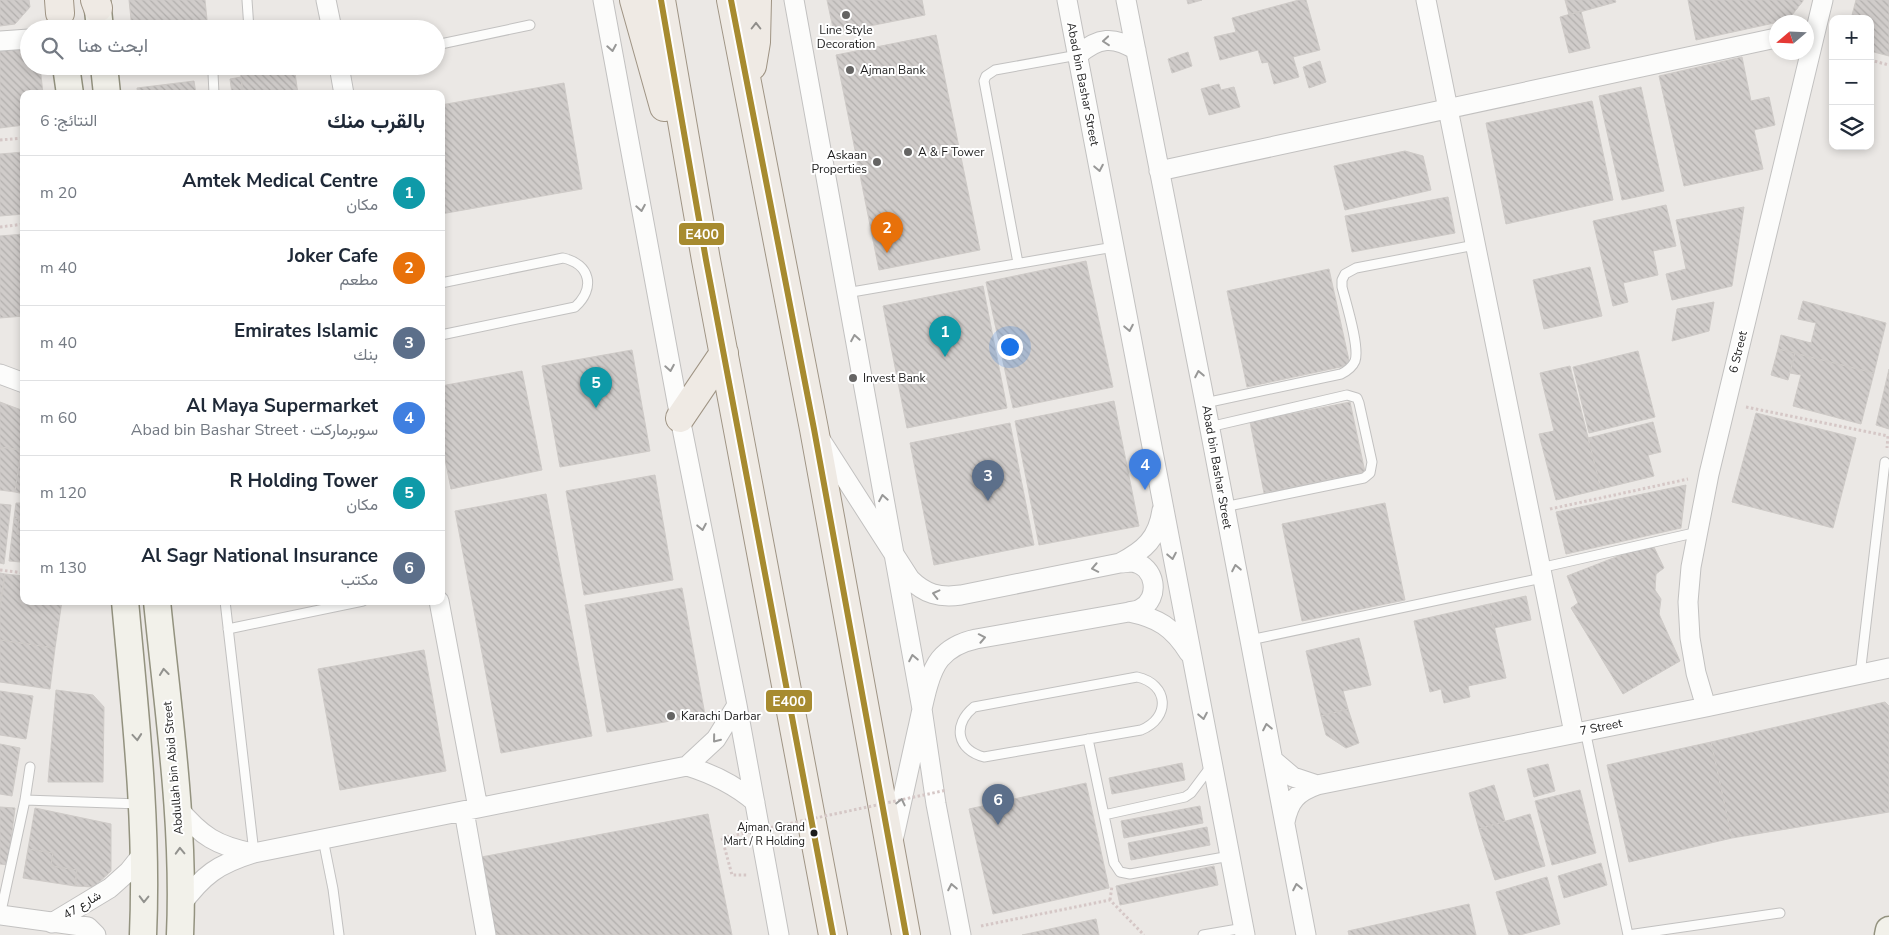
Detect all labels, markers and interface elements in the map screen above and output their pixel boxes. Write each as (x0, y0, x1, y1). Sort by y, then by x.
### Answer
marker: Line Style Decoration (840, 9, 852, 21)
north arrow (1769, 15, 1814, 60)
map controls (1829, 15, 1874, 150)
button: + (1829, 15, 1874, 60)
search box (20, 20, 445, 75)
street label: Abad bin Bashar Street (1063, 21, 1103, 148)
one-way arrow (751, 22, 762, 30)
place label: Line Style Decoration (817, 22, 875, 52)
text: ابحث هنا (78, 33, 148, 59)
icon: search (38, 34, 66, 62)
one-way arrow (1102, 36, 1110, 47)
one-way arrow (606, 44, 616, 52)
button: − (1829, 60, 1874, 105)
place label: Ajman Bank (860, 62, 926, 78)
marker: Ajman Bank (844, 64, 856, 76)
button: layers (1829, 105, 1874, 150)
text: بالقرب منك (327, 107, 425, 135)
text: النتائج: 6 (40, 110, 97, 132)
place label: A & F Tower (918, 144, 985, 160)
marker: A & F Tower (902, 146, 914, 158)
place label: Askaan Properties (811, 147, 867, 177)
marker: Askaan Properties (871, 156, 883, 168)
one-way arrow (1094, 164, 1104, 173)
text: Amtek Medical Centre (182, 168, 378, 194)
text: 20 m (40, 182, 77, 204)
text: 1 (404, 182, 414, 204)
text: مكان (346, 194, 378, 216)
one-way arrow (635, 203, 646, 212)
pin: 2 (871, 212, 903, 253)
line badge: E400 (678, 222, 725, 246)
text: E400 (685, 225, 719, 244)
text: Joker Cafe (288, 243, 378, 269)
text: 40 m (40, 257, 77, 279)
text: 2 (404, 257, 414, 279)
text: مطعم (339, 269, 378, 291)
pin: 1 (929, 316, 961, 357)
text: Emirates Islamic (234, 318, 378, 344)
one-way arrow (1124, 323, 1134, 332)
street label: 6 Street (1725, 328, 1751, 375)
text: 40 m (40, 332, 77, 354)
text: 3 (404, 332, 414, 354)
one-way arrow (850, 334, 860, 343)
your location (997, 334, 1023, 360)
text: بنك (353, 344, 378, 366)
one-way arrow (665, 363, 675, 372)
pin: 5 (580, 367, 612, 408)
one-way arrow (1195, 369, 1205, 378)
place label: Invest Bank (863, 370, 927, 386)
marker: Invest Bank (847, 372, 859, 384)
text: Al Maya Supermarket (186, 393, 378, 419)
street label: Abad bin Bashar Street (1198, 404, 1236, 531)
text: 60 m (40, 407, 77, 429)
text: 4 (404, 407, 414, 429)
text: سوبرماركت · Abad bin Bashar Street (131, 419, 378, 441)
pin: 4 (1129, 449, 1161, 490)
pin: 3 (972, 460, 1004, 501)
text: R Holding Tower (229, 468, 378, 494)
text: 120 m (40, 482, 87, 504)
text: 5 (404, 482, 414, 504)
text: مكان (346, 494, 378, 516)
one-way arrow (879, 494, 889, 503)
one-way arrow (696, 523, 706, 531)
text: Al Sagr National Insurance (141, 543, 378, 569)
one-way arrow (1167, 552, 1177, 561)
text: 130 m (40, 557, 87, 579)
text: 6 (404, 557, 414, 579)
one-way arrow (1091, 563, 1099, 573)
one-way arrow (1231, 563, 1242, 572)
text: مكتب (341, 569, 378, 591)
one-way arrow (931, 589, 940, 600)
one-way arrow (978, 633, 986, 643)
one-way arrow (908, 654, 918, 662)
one-way arrow (159, 668, 170, 676)
line badge: E400 (765, 689, 813, 713)
text: E400 (772, 692, 806, 711)
street label: Abdullah bin Abid Street (159, 700, 187, 835)
place label: Karachi Darbar (681, 708, 762, 724)
marker: Karachi Darbar (665, 710, 677, 722)
one-way arrow (1197, 712, 1207, 720)
street label: 7 Street (1578, 715, 1624, 739)
one-way arrow (1262, 723, 1273, 732)
one-way arrow (131, 733, 142, 741)
one-way arrow (713, 733, 721, 742)
pin: 6 (982, 784, 1014, 825)
one-way arrow (895, 798, 906, 807)
place label: Ajman, Grand Mart / R Holding (723, 820, 805, 849)
marker: Ajman, Grand Mart / R Holding (809, 828, 819, 838)
one-way arrow (175, 847, 185, 855)
one-way arrow (947, 883, 958, 892)
one-way arrow (1292, 883, 1303, 892)
street label: شارع 47 (60, 887, 104, 923)
one-way arrow (139, 896, 149, 903)

